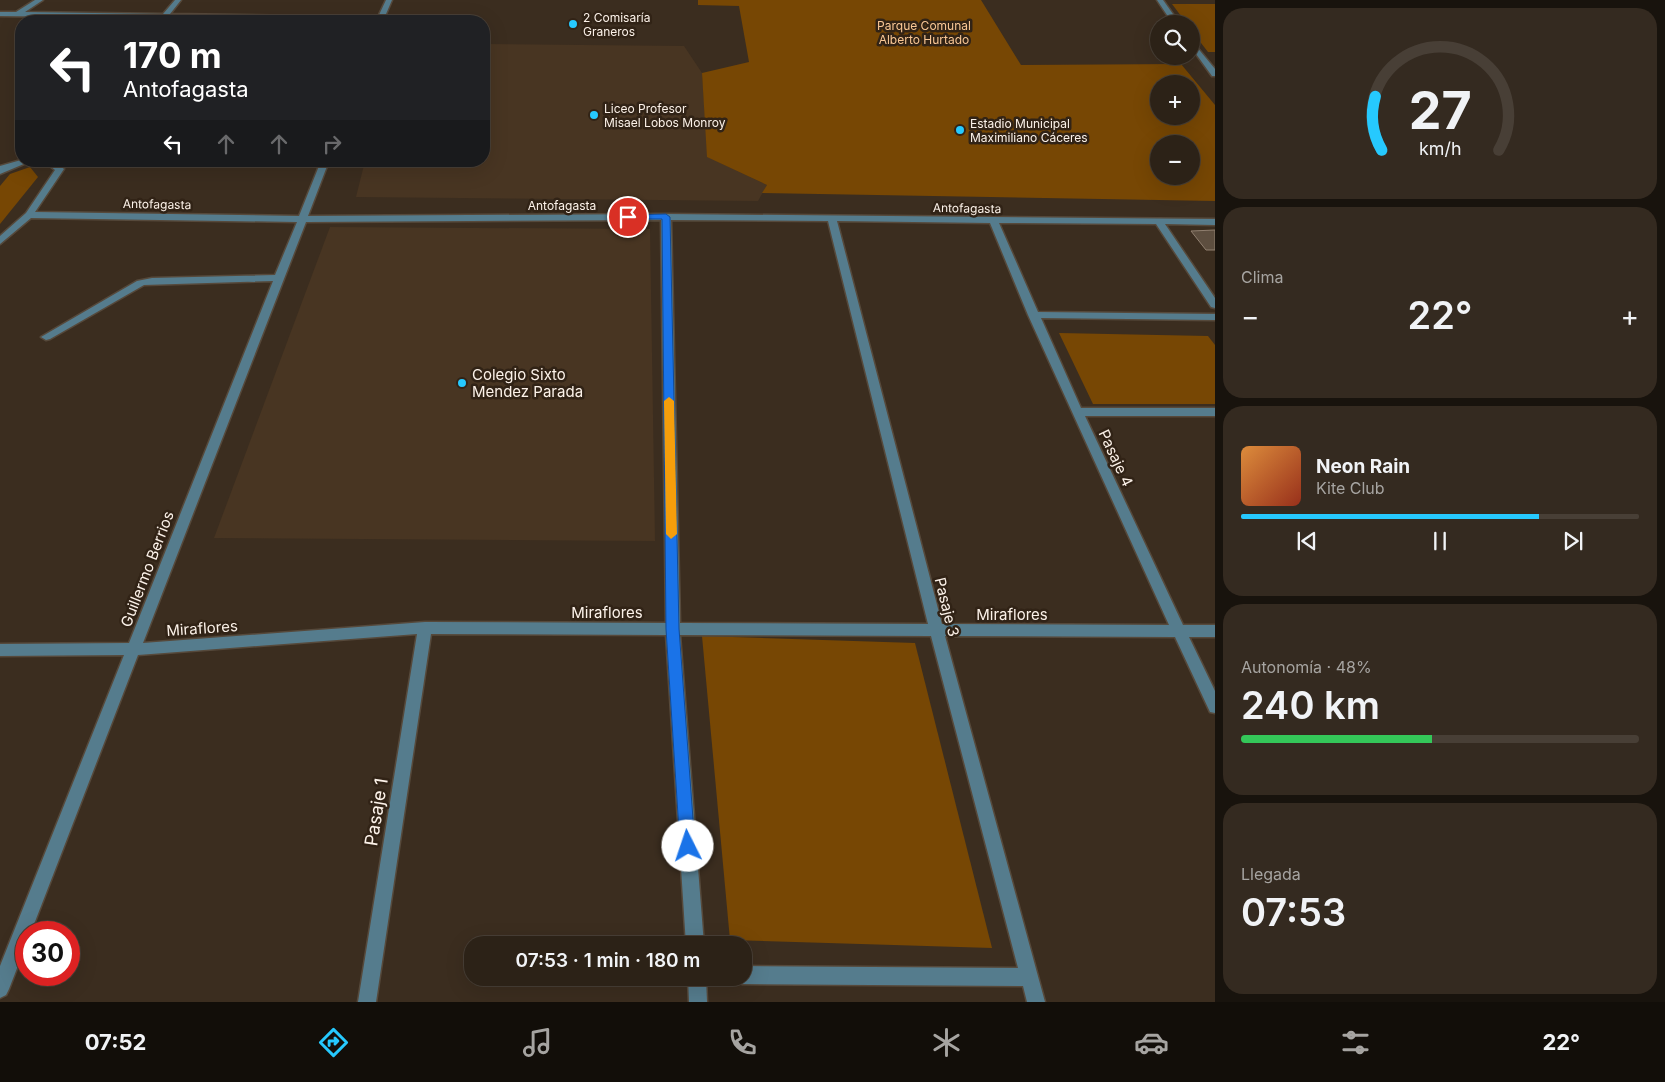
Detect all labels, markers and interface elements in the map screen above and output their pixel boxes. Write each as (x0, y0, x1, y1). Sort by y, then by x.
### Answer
place label: 2 Comisaría Graneros (583, 10, 651, 39)
map controls (1150, 15, 1200, 185)
button: search (1150, 15, 1200, 65)
marker: 2 Comisaría Graneros (567, 18, 579, 30)
park label: Parque Comunal Alberto Hurtado (877, 18, 971, 47)
text: 170 m (123, 34, 222, 76)
icon: left (40, 35, 105, 100)
button: + (1150, 75, 1200, 125)
text: Antofagasta (123, 76, 249, 102)
text: 27 (1409, 79, 1472, 142)
place label: Liceo Profesor Misael Lobos Monroy (604, 101, 726, 130)
marker: Liceo Profesor Misael Lobos Monroy (588, 109, 600, 121)
place label: Estadio Municipal Maximiliano Cáceres (970, 116, 1088, 145)
marker: Estadio Municipal Maximiliano Cáceres (954, 124, 966, 136)
icon: left (159, 130, 187, 158)
icon: ahead (212, 130, 240, 158)
icon: ahead (265, 130, 293, 158)
icon: right (318, 130, 346, 158)
button: − (1150, 135, 1200, 185)
text: km/h (1419, 138, 1461, 159)
street label: Antofagasta (123, 196, 191, 212)
pin (607, 196, 649, 238)
street label: Antofagasta (528, 198, 596, 213)
street label: Antofagasta (933, 200, 1001, 216)
icon: arrive (614, 203, 642, 231)
text: Clima (1241, 267, 1283, 287)
text: 22° (1408, 292, 1472, 338)
text: − (1241, 299, 1260, 333)
text: + (1620, 299, 1639, 333)
place label: Colegio Sixto Mendez Parada (472, 365, 583, 401)
marker: Colegio Sixto Mendez Parada (456, 377, 468, 389)
street label: Pasaje 4 (1095, 427, 1137, 489)
text: Neon Rain (1316, 455, 1410, 478)
text: Kite Club (1316, 478, 1385, 498)
street label: Guillermo Berrios (116, 508, 178, 630)
icon: previous (1293, 527, 1321, 555)
icon: pause (1426, 527, 1454, 555)
icon: next (1559, 527, 1587, 555)
street label: Pasaje 3 (930, 575, 964, 639)
street label: Miraflores (571, 603, 643, 622)
street label: Miraflores (976, 605, 1048, 624)
street label: Miraflores (166, 616, 238, 640)
text: Autonomía · 48% (1241, 657, 1372, 677)
text: 240 km (1241, 682, 1380, 728)
street label: Pasaje 1 (360, 777, 392, 847)
position arrow (661, 819, 713, 871)
text: Llegada (1241, 864, 1301, 884)
text: 07:53 (1241, 889, 1346, 935)
speed limit sign: 30 (15, 921, 80, 986)
text: 07:53 · 1 min · 180 m (516, 949, 700, 972)
icon: directions (316, 1025, 351, 1060)
icon: music (520, 1025, 555, 1060)
icon: phone (725, 1025, 760, 1060)
icon: climate (929, 1025, 964, 1060)
icon: car (1134, 1025, 1169, 1060)
icon: filters (1338, 1025, 1373, 1060)
text: 07:52 (85, 1029, 146, 1055)
text: 22° (1542, 1029, 1580, 1055)

